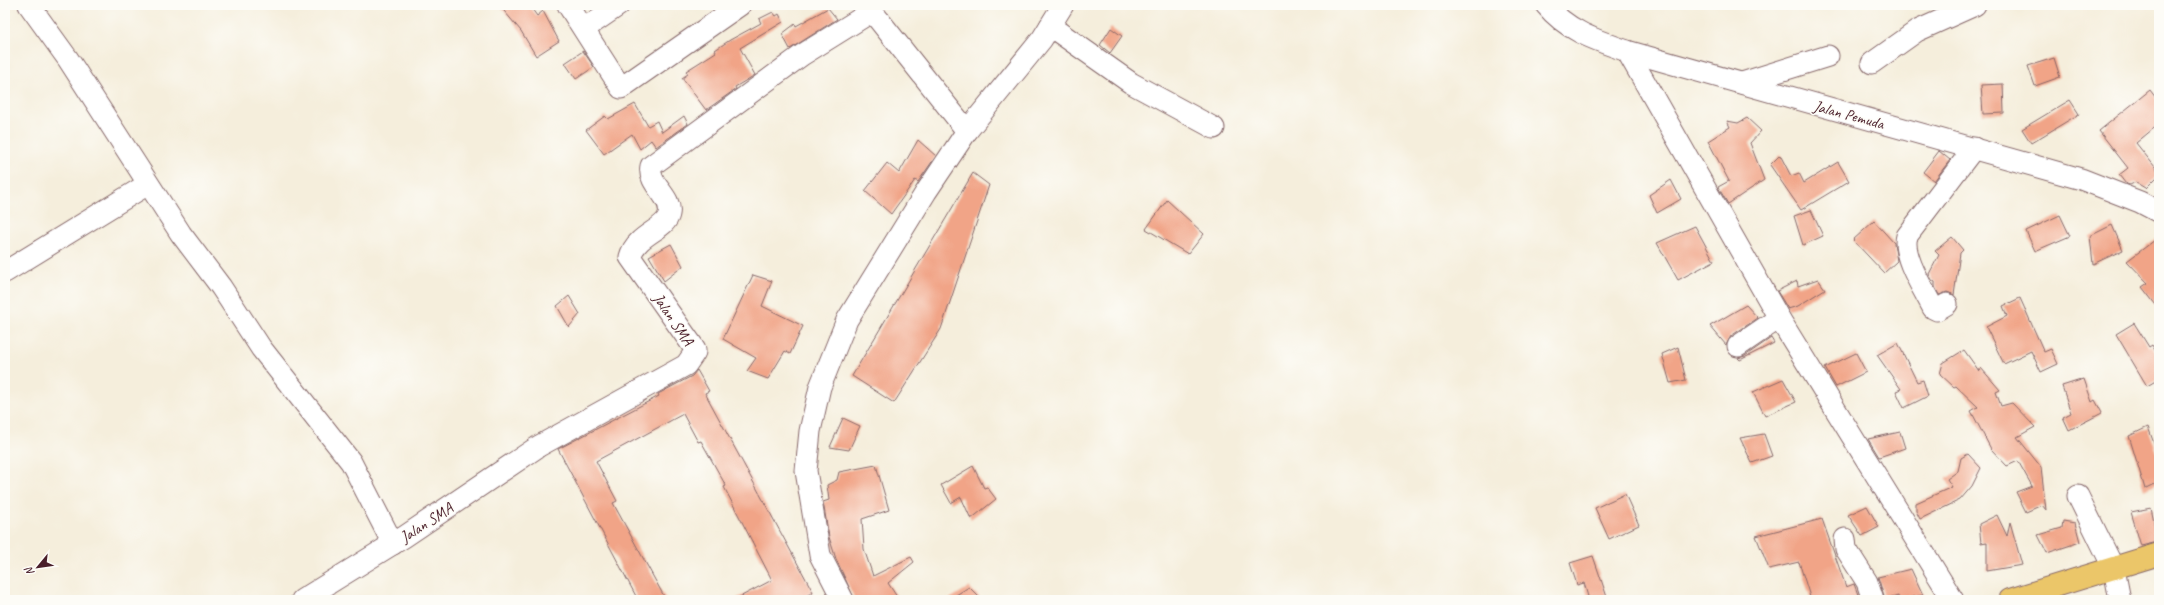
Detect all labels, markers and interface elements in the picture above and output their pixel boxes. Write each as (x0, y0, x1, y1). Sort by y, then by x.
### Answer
street label: Jalan Pemuda (1810, 96, 1888, 134)
street label: Jalan SMA (648, 289, 698, 350)
street label: Jalan SMA (396, 498, 458, 548)
north arrow (18, 547, 58, 587)
text: N (20, 564, 37, 578)

